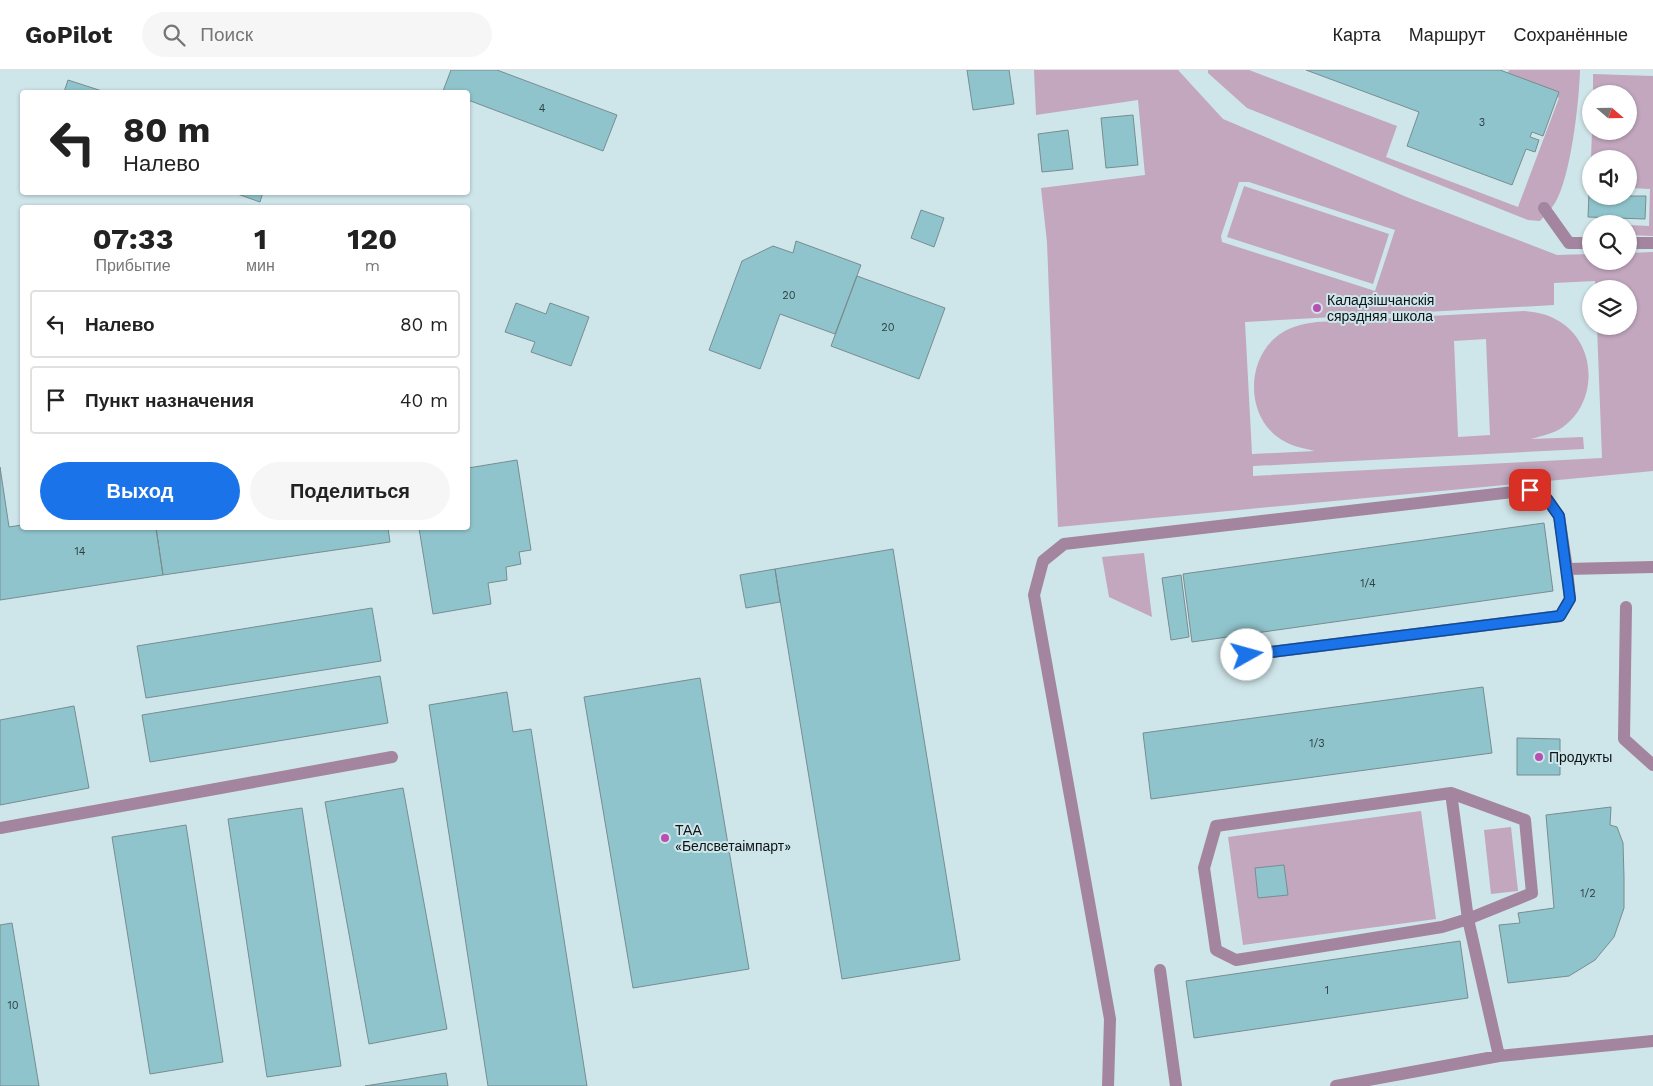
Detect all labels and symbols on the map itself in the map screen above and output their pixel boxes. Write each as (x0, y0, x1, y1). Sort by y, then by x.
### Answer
north arrow (1582, 85, 1638, 140)
house number: 4 (539, 102, 546, 115)
house number: 3 (1479, 116, 1485, 129)
house number: 20 (782, 289, 796, 302)
place label: Каладзішчанскія сярэдняя школа (1327, 292, 1434, 324)
marker: Каладзішчанскія сярэдняя школа (1311, 302, 1323, 314)
house number: 20 (881, 321, 895, 334)
pin (1509, 469, 1551, 511)
house number: 14 (74, 545, 86, 558)
house number: 1/4 (1360, 577, 1376, 590)
position arrow (1220, 628, 1272, 680)
house number: 1/3 (1309, 737, 1325, 750)
place label: Продукты (1549, 749, 1612, 765)
marker: Продукты (1533, 751, 1545, 763)
place label: ТАА «Белсветаімпарт» (675, 822, 791, 854)
marker: ТАА «Белсветаімпарт» (659, 832, 671, 844)
house number: 1/2 (1580, 887, 1596, 900)
house number: 1 (1325, 984, 1329, 997)
house number: 10 (7, 999, 19, 1012)

